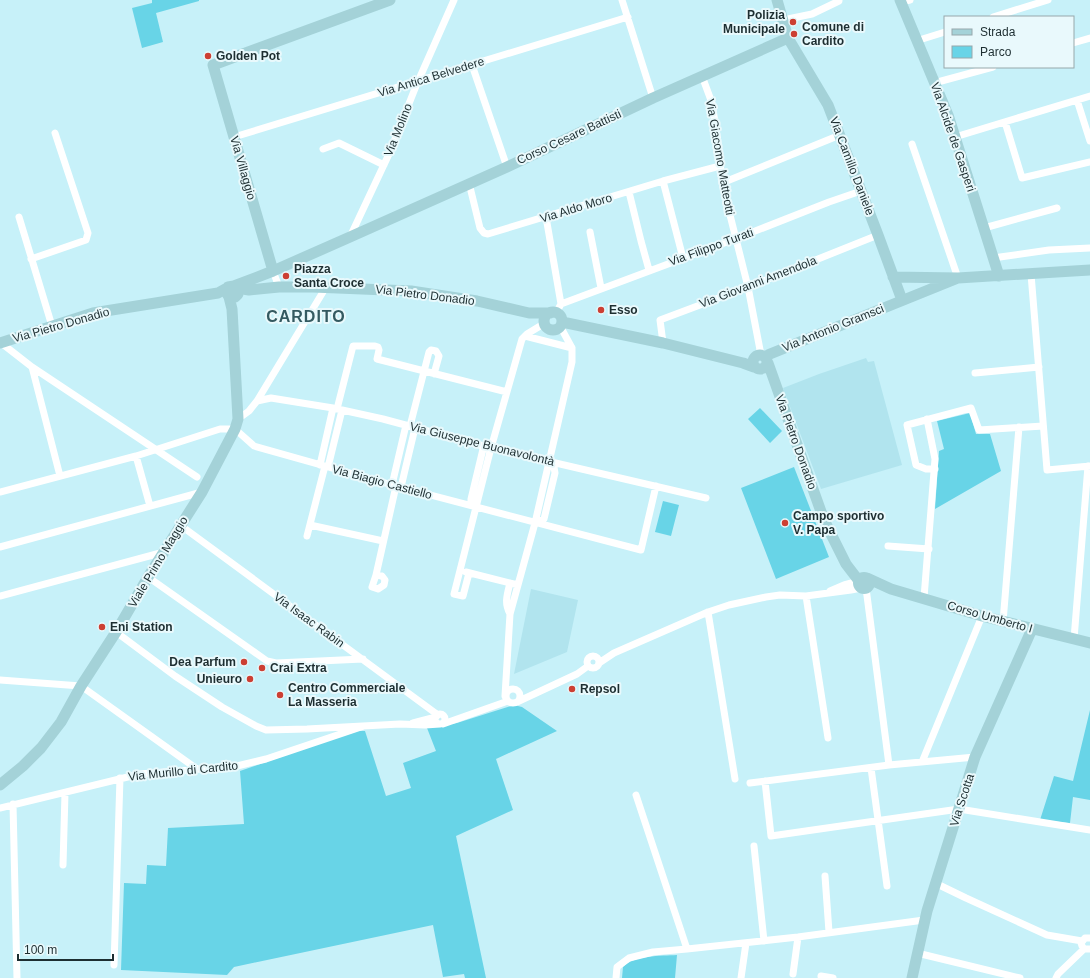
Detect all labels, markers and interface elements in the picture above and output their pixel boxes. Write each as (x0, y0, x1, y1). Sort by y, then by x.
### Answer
place label: Polizia Municipale (723, 8, 785, 36)
legend (944, 16, 1074, 68)
marker: Polizia Municipale (788, 17, 798, 27)
place label: Comune di Cardito (802, 20, 864, 48)
text: Strada (980, 25, 1016, 39)
marker: Comune di Cardito (789, 29, 799, 39)
text: Parco (980, 45, 1012, 59)
place label: Golden Pot (216, 49, 280, 63)
marker: Golden Pot (203, 51, 213, 61)
street label: Via Antica Belvedere (376, 54, 486, 100)
street label: Via Alcide de Gasperi (928, 81, 978, 193)
street label: Via Giacomo Matteotti (703, 98, 737, 216)
street label: Via Molino (381, 101, 415, 158)
street label: Corso Cesare Battisti (515, 107, 623, 167)
street label: Via Camillo Daniele (827, 115, 877, 218)
street label: Via Villaggio (227, 135, 259, 202)
street label: Via Aldo Moro (538, 190, 614, 226)
street label: Via Filippo Turati (667, 225, 755, 269)
street label: Via Giovanni Amendola (697, 253, 819, 311)
place label: Piazza Santa Croce (294, 262, 364, 290)
marker: Piazza Santa Croce (281, 271, 291, 281)
street label: Via Pietro Donadio (375, 282, 476, 308)
street label: Via Antonio Gramsci (780, 301, 886, 355)
place label: Esso (609, 303, 638, 317)
street label: Via Pietro Donadio (11, 304, 111, 345)
marker: Esso (596, 305, 606, 315)
district label: CARDITO (266, 308, 346, 325)
street label: Via Pietro Donadio (772, 393, 820, 492)
street label: Via Giuseppe Buonavolontà (408, 419, 556, 469)
street label: Via Biagio Castiello (330, 462, 434, 502)
place label: Campo sportivo V. Papa (793, 509, 884, 537)
street label: Viale Primo Maggio (125, 514, 191, 610)
marker: Campo sportivo V. Papa (780, 518, 790, 528)
street label: Via Isaac Rabin (271, 590, 347, 650)
street label: Corso Umberto I (946, 598, 1034, 636)
place label: Eni Station (110, 620, 173, 634)
marker: Eni Station (97, 622, 107, 632)
place label: Dea Parfum (169, 655, 236, 669)
marker: Dea Parfum (239, 657, 249, 667)
place label: Crai Extra (270, 661, 327, 675)
marker: Crai Extra (257, 663, 267, 673)
place label: Unieuro (197, 672, 242, 686)
marker: Unieuro (245, 674, 255, 684)
place label: Centro Commerciale La Masseria (288, 681, 406, 709)
place label: Repsol (580, 682, 620, 696)
marker: Repsol (567, 684, 577, 694)
marker: Centro Commerciale La Masseria (275, 690, 285, 700)
street label: Via Murillo di Cardito (127, 758, 239, 784)
street label: Via Scotta (947, 772, 977, 828)
scale bar (18, 936, 113, 962)
text: 100 m (24, 943, 57, 957)

